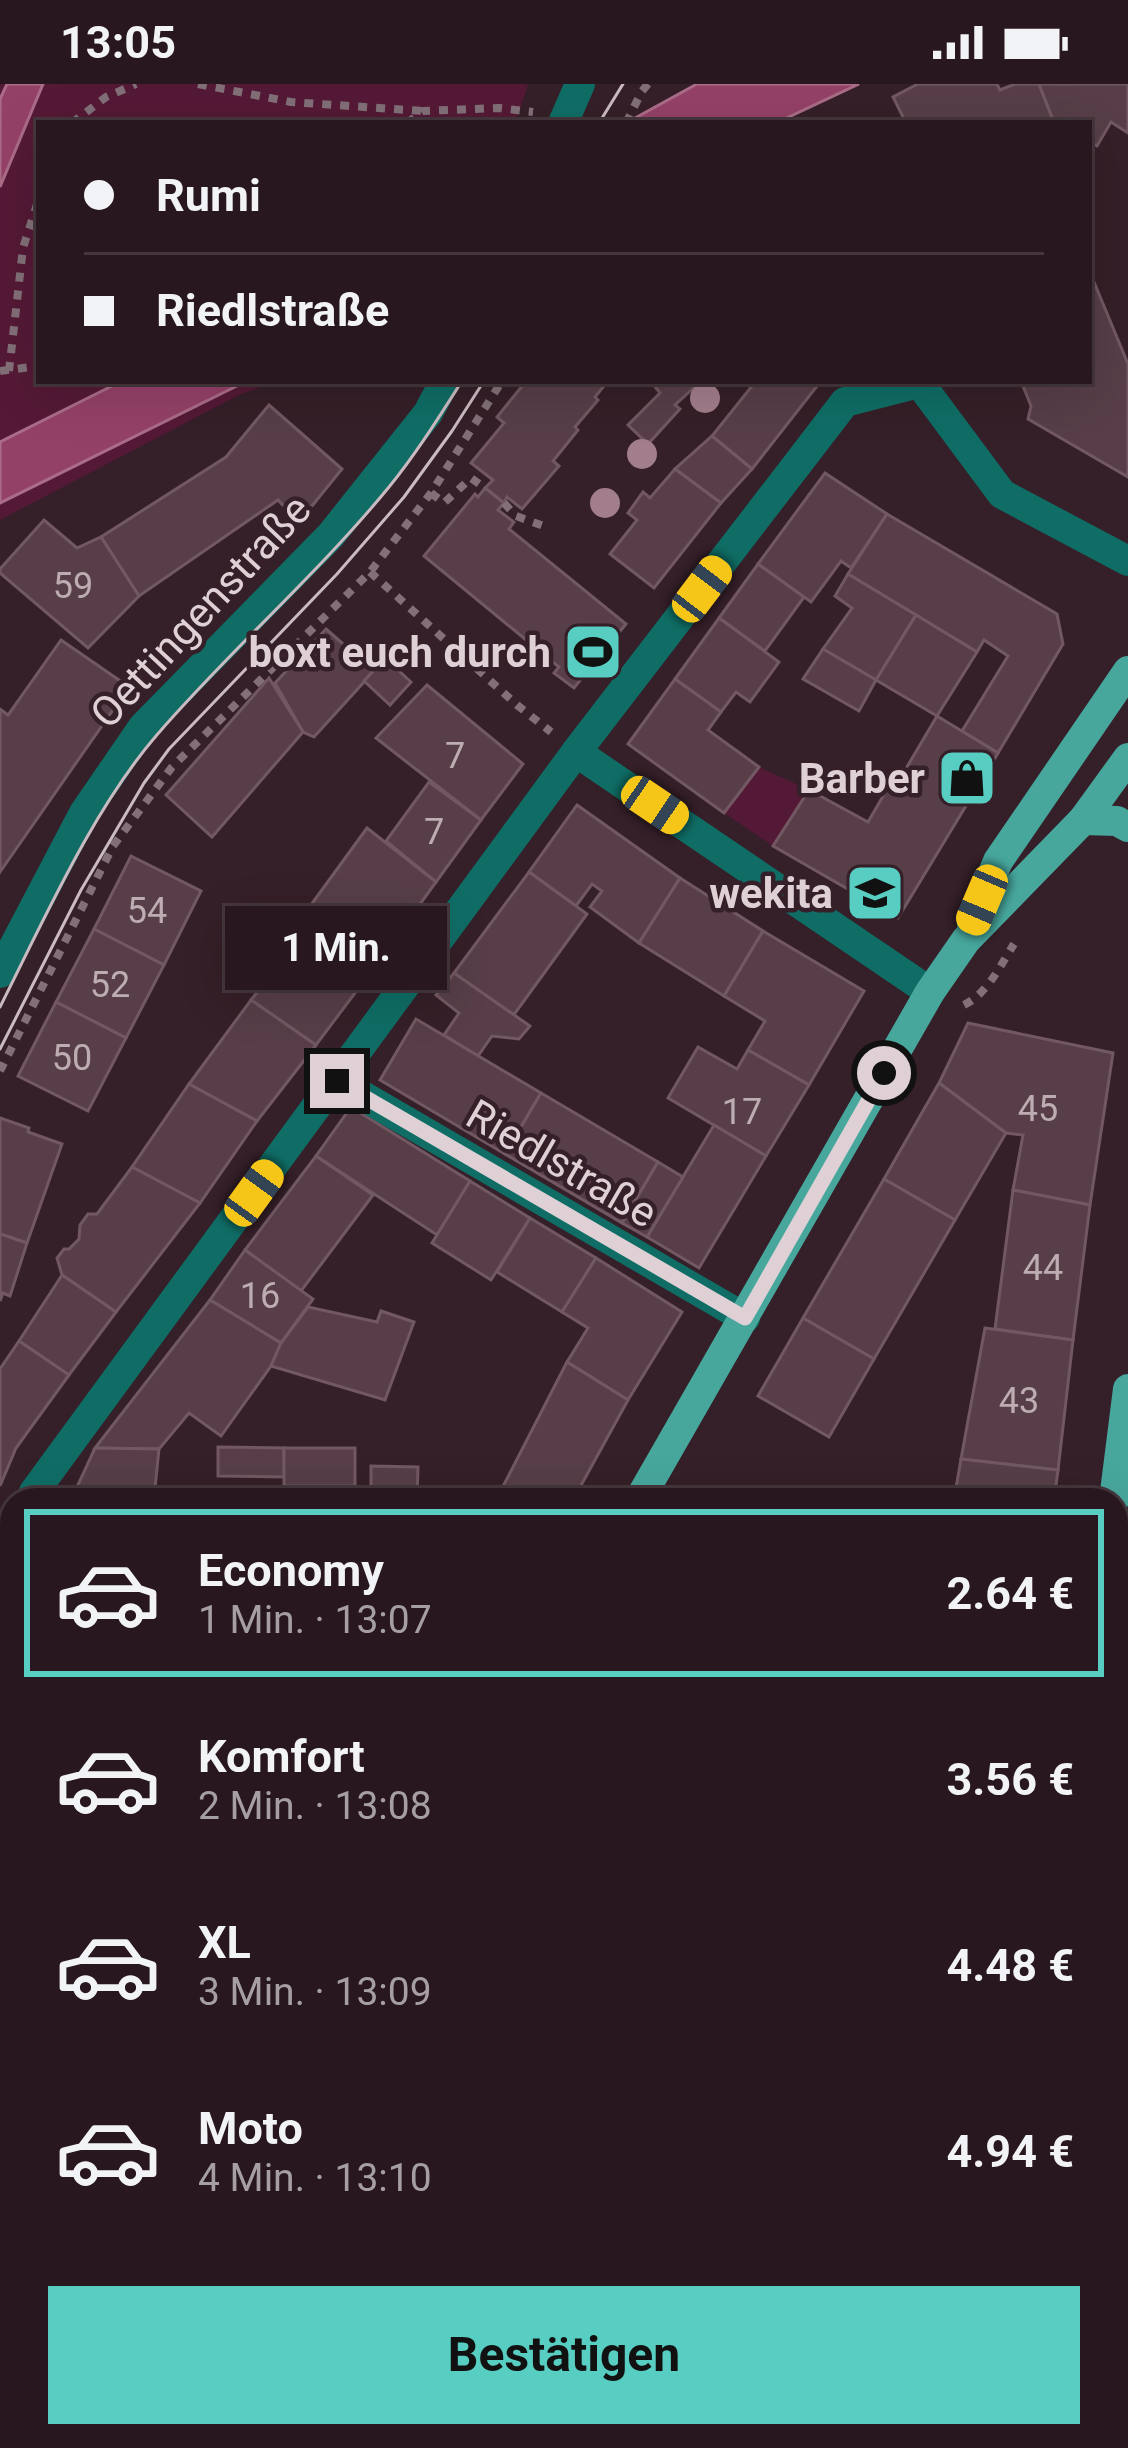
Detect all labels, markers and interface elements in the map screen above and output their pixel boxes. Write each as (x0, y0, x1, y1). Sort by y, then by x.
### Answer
text: 13:05 (60, 16, 176, 69)
text: Rumi (156, 169, 261, 222)
text: Riedlstraße (156, 284, 389, 337)
street label: Oettingenstraße (80, 485, 321, 738)
car (666, 549, 738, 629)
house number: 59 (53, 565, 93, 607)
sports icon: boxt euch durch (562, 621, 624, 683)
place label: boxt euch durch (248, 628, 551, 677)
house number: 7 (445, 735, 465, 777)
shop icon: Barber (936, 747, 998, 809)
place label: Barber (799, 754, 925, 803)
car (615, 770, 695, 840)
house number: 7 (424, 811, 444, 853)
car (951, 860, 1013, 940)
school or university icon: wekita (844, 862, 906, 924)
place label: wekita (709, 869, 833, 918)
house number: 54 (127, 890, 167, 932)
callout: 1 Min. (226, 907, 448, 991)
text: 1 Min. (281, 925, 391, 971)
house number: 52 (90, 964, 130, 1006)
house number: 50 (52, 1037, 92, 1079)
route start (857, 1046, 911, 1100)
route end (310, 1054, 364, 1108)
house number: 45 (1018, 1088, 1058, 1130)
street label: Riedlstraße (458, 1089, 665, 1237)
house number: 17 (722, 1091, 762, 1133)
car (218, 1153, 290, 1233)
house number: 44 (1023, 1247, 1063, 1289)
house number: 16 (240, 1275, 280, 1317)
house number: 43 (999, 1380, 1039, 1422)
icon: car (54, 1539, 162, 1647)
text: Economy (198, 1544, 384, 1597)
text: 2.64 € (946, 1567, 1074, 1620)
text: 1 Min. · 13:07 (198, 1597, 432, 1643)
icon: car (54, 1725, 162, 1833)
text: Komfort (198, 1730, 365, 1783)
text: 3.56 € (946, 1753, 1074, 1806)
text: 2 Min. · 13:08 (198, 1783, 432, 1829)
icon: car (54, 1911, 162, 2019)
text: XL (198, 1916, 251, 1969)
text: 4.48 € (946, 1939, 1074, 1992)
text: 3 Min. · 13:09 (198, 1969, 432, 2015)
icon: car (54, 2097, 162, 2205)
text: Moto (198, 2102, 303, 2155)
text: 4.94 € (946, 2125, 1074, 2178)
text: 4 Min. · 13:10 (198, 2155, 432, 2201)
button: Bestätigen (48, 2286, 1080, 2424)

